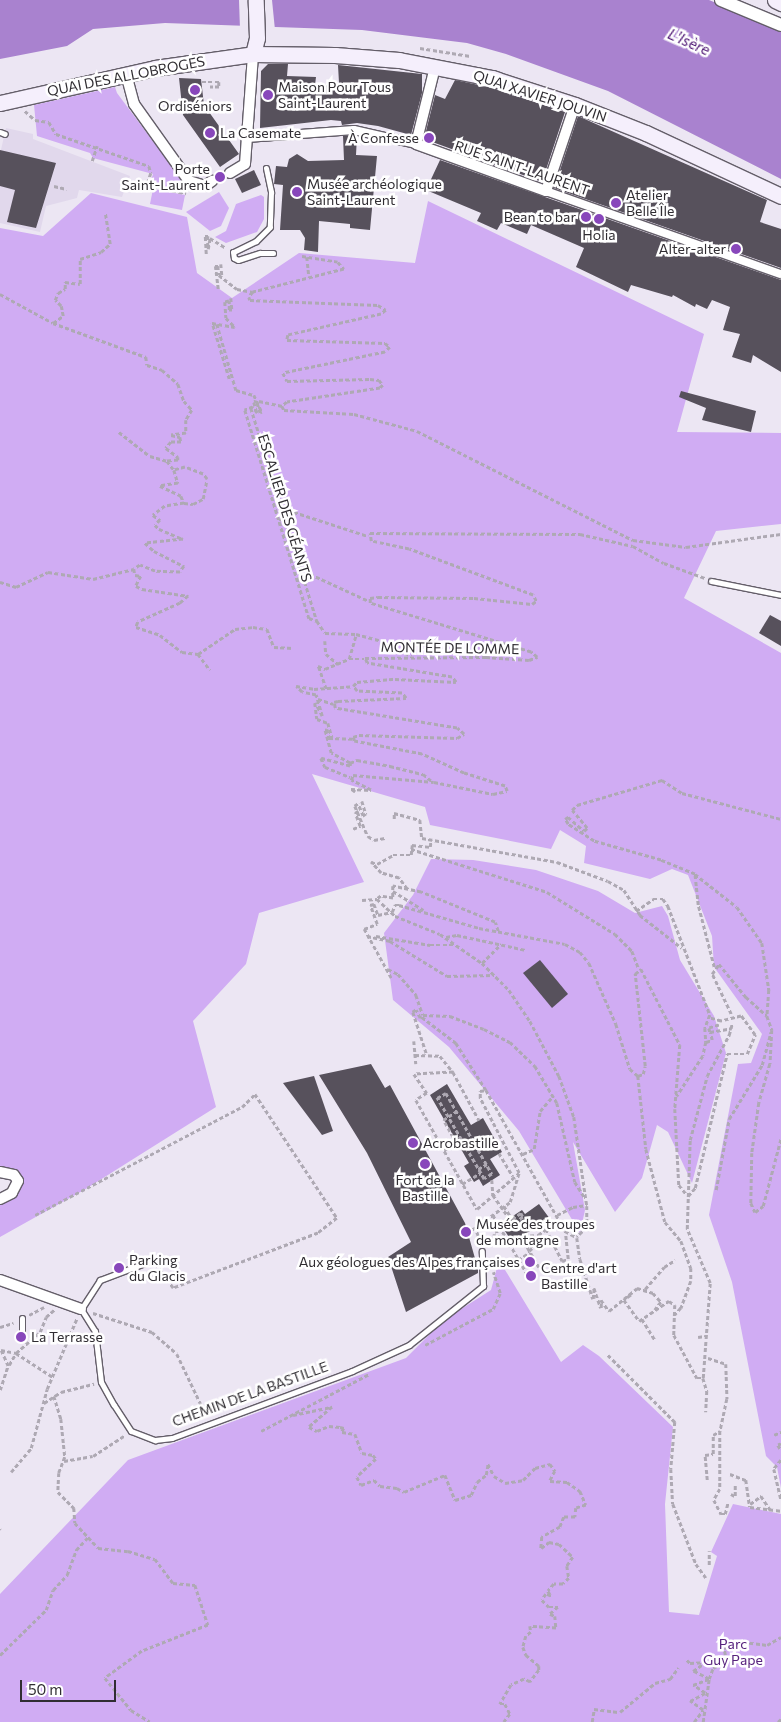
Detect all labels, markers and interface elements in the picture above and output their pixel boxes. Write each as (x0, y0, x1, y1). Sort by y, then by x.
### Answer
water label: L'Isère (665, 25, 713, 59)
street label: QUAI DES ALLOBROGES (46, 52, 206, 100)
street label: QUAI XAVIER JOUVIN (471, 66, 609, 126)
place label: Maison Pour Tous Saint-Laurent (278, 79, 391, 111)
marker: Ordiséniors (189, 84, 201, 96)
marker: Maison Pour Tous Saint-Laurent (262, 89, 274, 101)
place label: Ordiséniors (158, 98, 232, 114)
place label: La Casemate (220, 125, 301, 141)
marker: La Casemate (204, 127, 216, 139)
place label: À Confesse (348, 130, 419, 146)
marker: À Confesse (423, 132, 435, 144)
street label: RUE SAINT-LAURENT (452, 137, 592, 199)
place label: Porte Saint-Laurent (122, 161, 210, 193)
marker: Porte Saint-Laurent (214, 171, 226, 183)
place label: Musée archéologique Saint-Laurent (307, 176, 442, 208)
marker: Musée archéologique Saint-Laurent (291, 186, 303, 198)
place label: Atelier Belle Île (626, 187, 674, 220)
marker: Atelier Belle Île (610, 197, 622, 209)
place label: Bean to bar (504, 209, 576, 225)
marker: Bean to bar (580, 211, 592, 223)
marker: Holia (593, 213, 605, 225)
place label: Holia (582, 227, 616, 243)
place label: Alter-alter (659, 241, 726, 257)
marker: Alter-alter (730, 243, 742, 255)
street label: ESCALIER DES GÉANTS (255, 432, 315, 584)
street label: MONTÉE DE LOMME (380, 638, 520, 658)
place label: Acrobastille (423, 1135, 499, 1151)
marker: Acrobastille (407, 1137, 419, 1149)
marker: Fort de la Bastille (419, 1158, 431, 1170)
place label: Fort de la Bastille (395, 1172, 455, 1204)
place label: Musée des troupes de montagne (476, 1216, 595, 1248)
marker: Musée des troupes de montagne (460, 1226, 472, 1238)
place label: Parking du Glacis (129, 1252, 186, 1284)
place label: Aux géologues des Alpes françaises (299, 1254, 520, 1270)
marker: Aux géologues des Alpes françaises (524, 1256, 536, 1268)
place label: Centre d'art Bastille (541, 1260, 617, 1292)
marker: Parking du Glacis (113, 1262, 125, 1274)
marker: Centre d'art Bastille (525, 1270, 537, 1282)
place label: La Terrasse (31, 1329, 103, 1345)
marker: La Terrasse (15, 1331, 27, 1343)
street label: CHEMIN DE LA BASTILLE (170, 1358, 330, 1430)
park label: Parc Guy Pape (703, 1636, 763, 1668)
scale bar (22, 1670, 119, 1702)
text: 50 m (28, 1680, 62, 1698)

